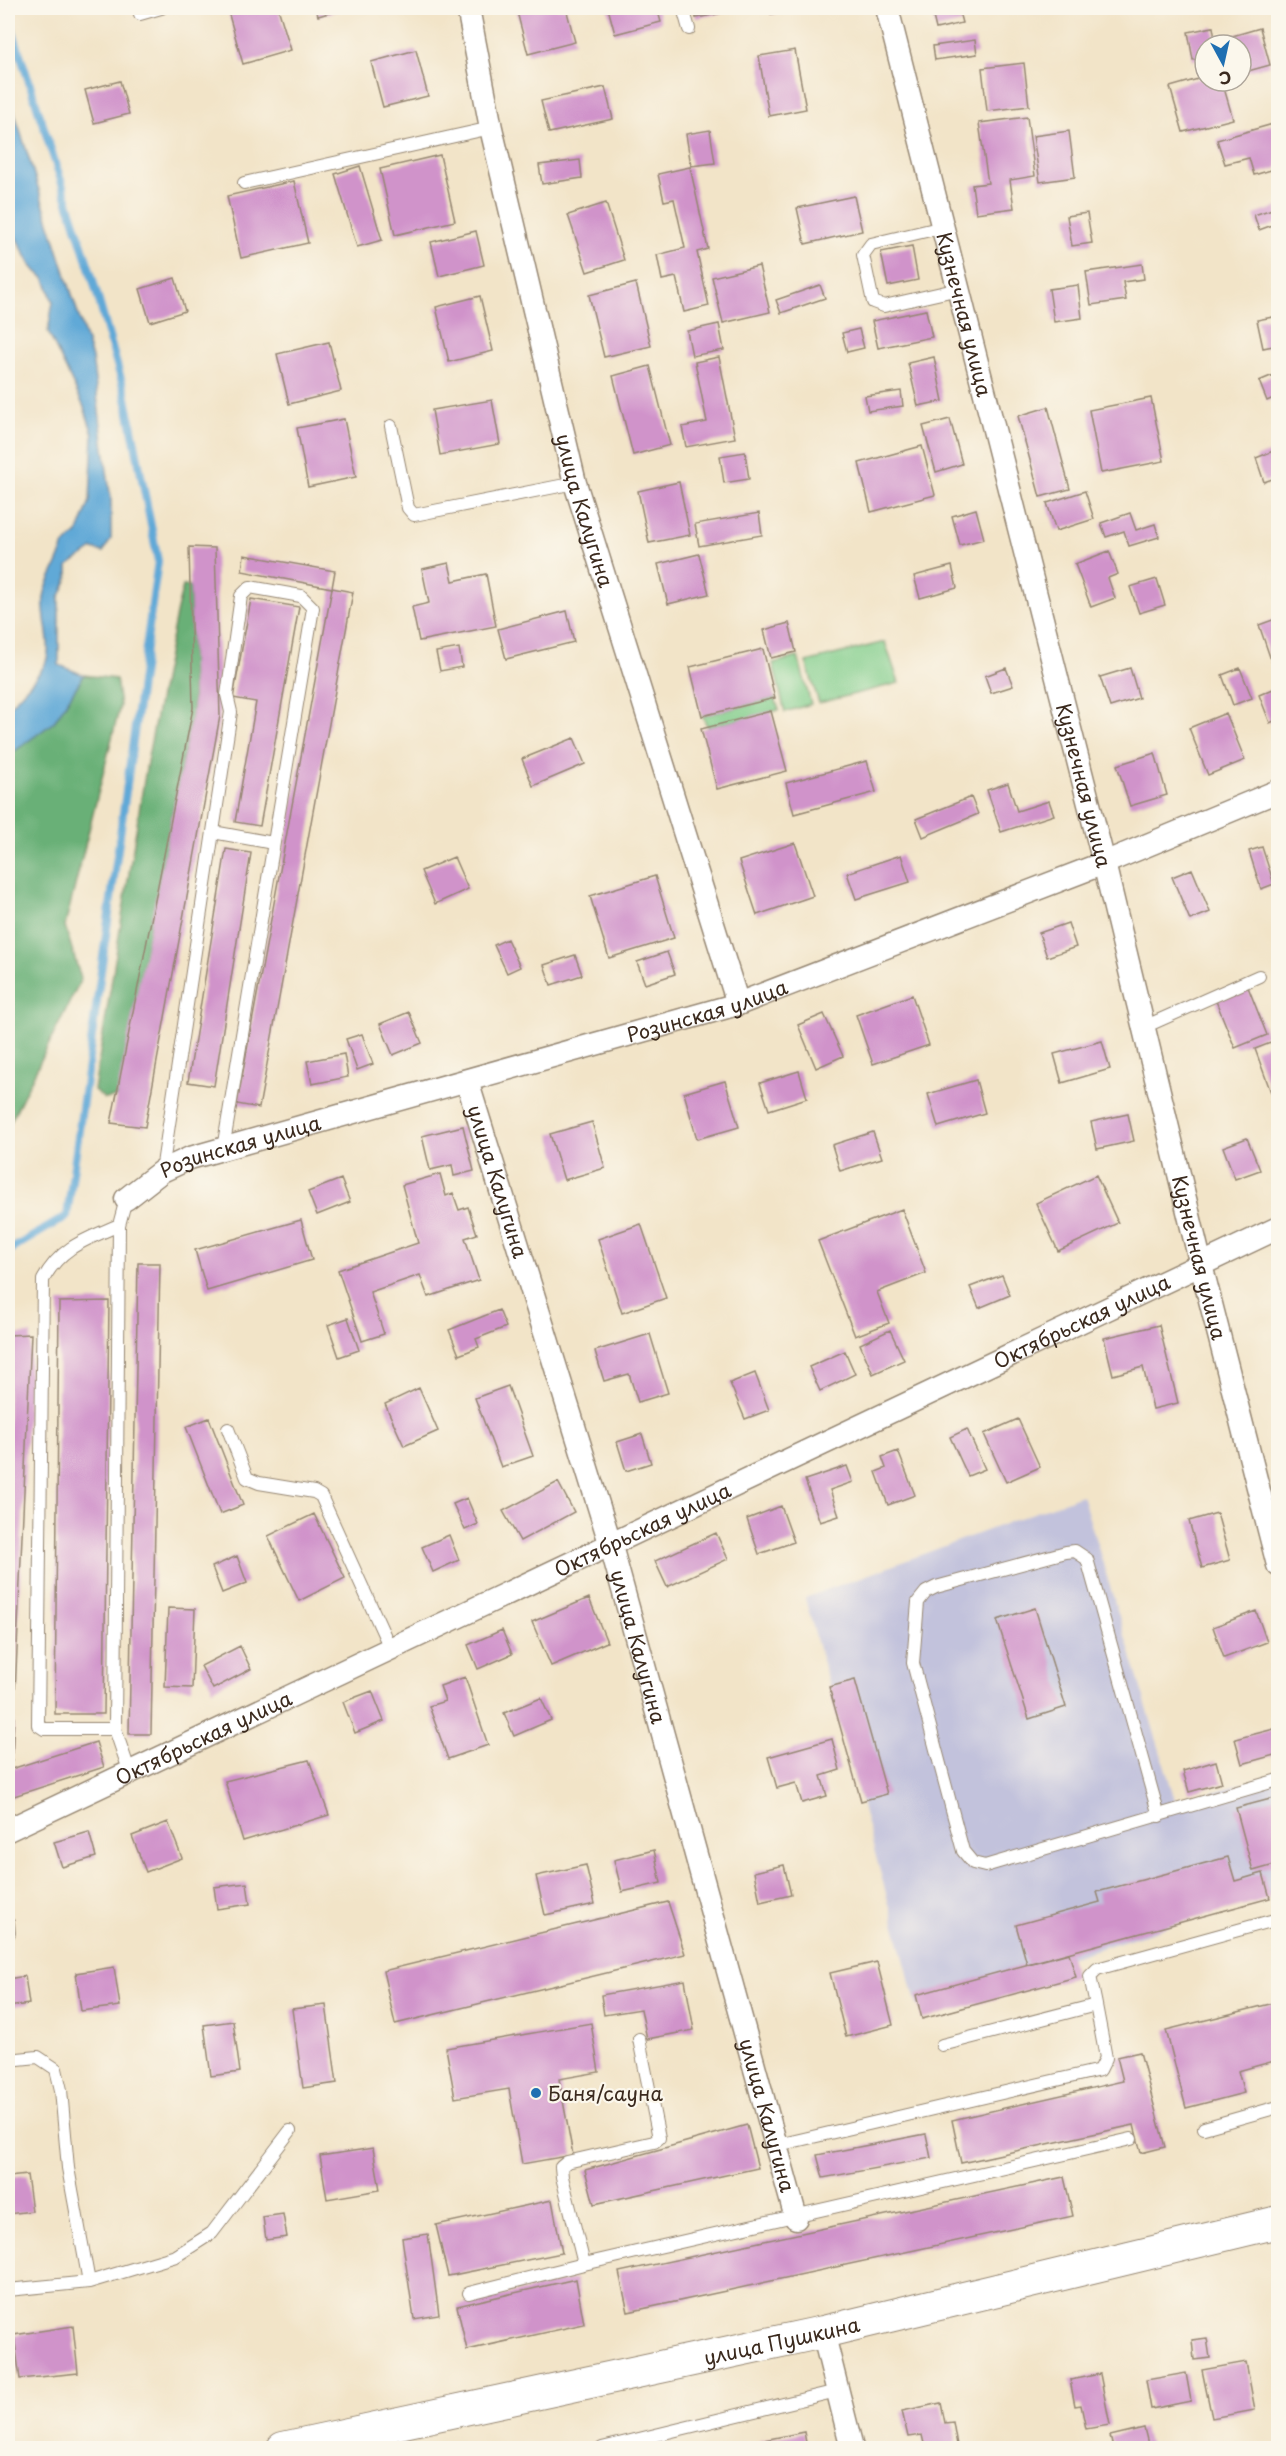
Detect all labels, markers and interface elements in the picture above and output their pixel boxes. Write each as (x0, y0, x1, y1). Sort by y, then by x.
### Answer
north arrow (1193, 33, 1253, 93)
text: С (1218, 66, 1233, 92)
street label: Кузнечная улица (929, 229, 1000, 400)
street label: улица Калугина (549, 431, 622, 591)
street label: Кузнечная улица (1049, 700, 1120, 871)
street label: Розинская улица (623, 971, 792, 1050)
street label: улица Калугина (460, 1101, 536, 1262)
street label: Розинская улица (155, 1107, 324, 1185)
street label: Кузнечная улица (1165, 1172, 1235, 1343)
street label: Октябрьская улица (988, 1266, 1175, 1376)
street label: Октябрьская улица (549, 1474, 736, 1584)
street label: улица Калугина (603, 1566, 674, 1727)
street label: Октябрьская улица (110, 1683, 297, 1792)
street label: улица Калугина (732, 2035, 803, 2196)
place label: Баня/сауна (548, 2078, 663, 2108)
marker: Баня/сауна (529, 2086, 543, 2100)
street label: улица Пушкина (701, 2309, 863, 2372)

